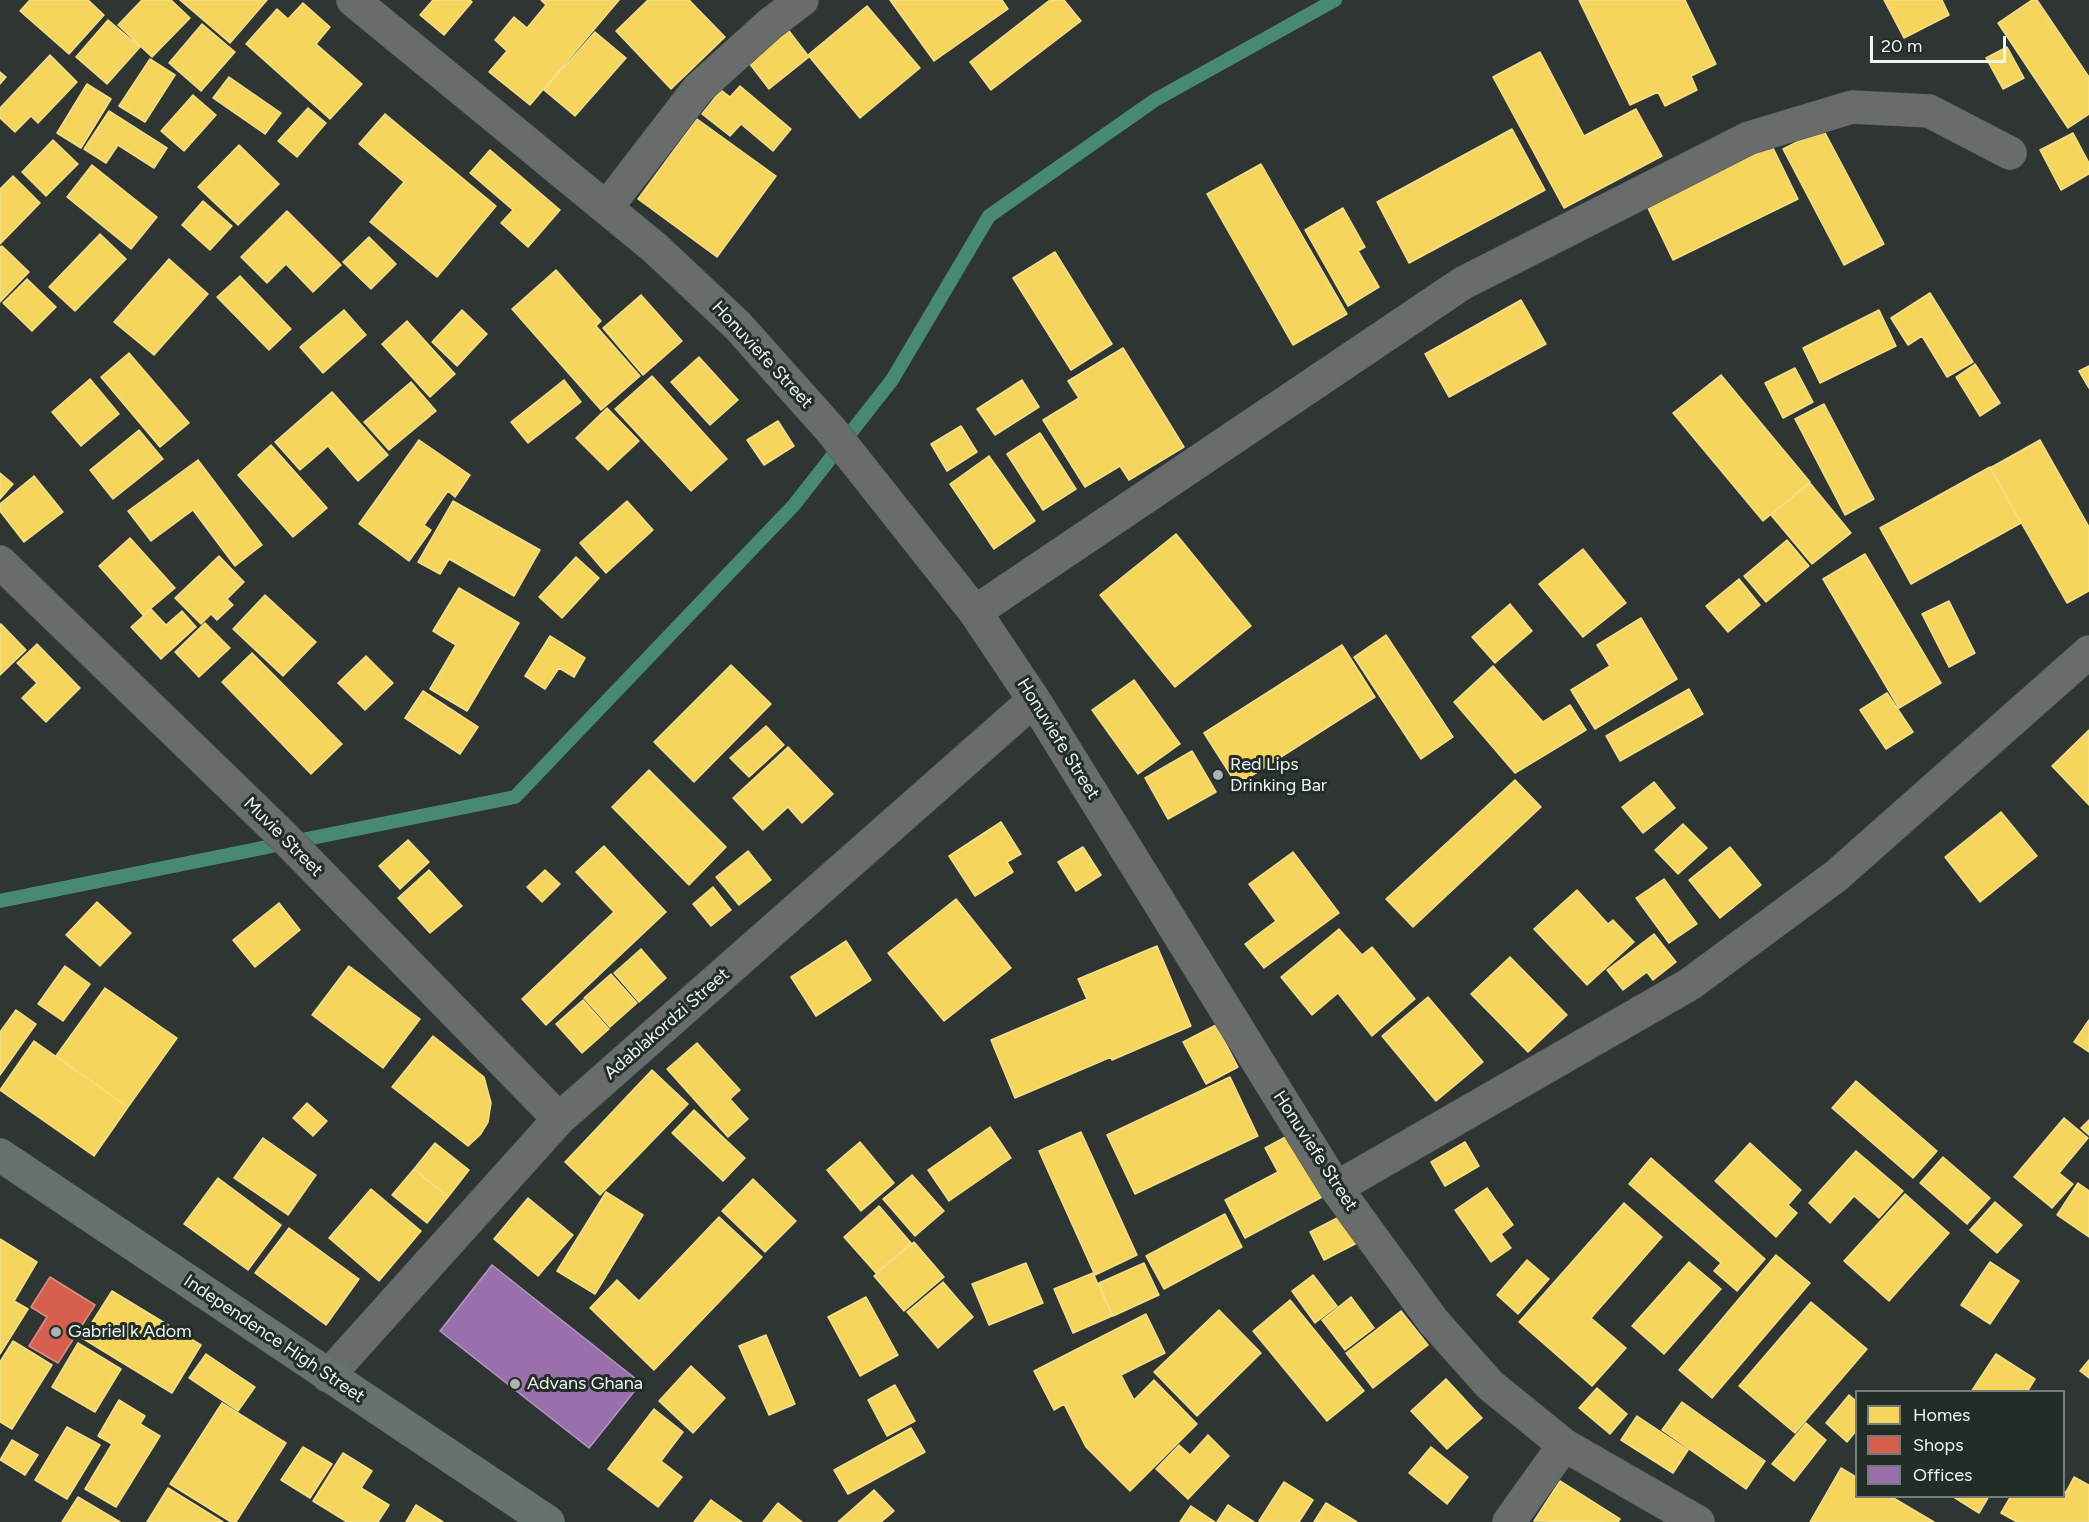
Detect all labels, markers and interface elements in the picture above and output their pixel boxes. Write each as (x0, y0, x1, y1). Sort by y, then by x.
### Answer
scale bar (1873, 24, 2010, 62)
text: 20 m (1881, 35, 1922, 57)
street label: Honuviefe Street (707, 297, 817, 413)
street label: Honuviefe Street (1012, 674, 1104, 804)
place label: Red Lips Drinking Bar (1230, 754, 1327, 796)
marker: Red Lips Drinking Bar (1211, 768, 1225, 782)
street label: Muvie Street (239, 793, 327, 881)
street label: Adablakordzi Street (600, 964, 734, 1084)
street label: Honuviefe Street (1268, 1087, 1362, 1215)
street label: Independence High Street (180, 1270, 368, 1408)
place label: Gabriel k Adom (68, 1321, 191, 1343)
marker: Gabriel k Adom (49, 1325, 63, 1339)
place label: Advans Ghana (527, 1373, 643, 1395)
marker: Advans Ghana (508, 1377, 522, 1391)
legend (1855, 1390, 2065, 1498)
text: Homes (1913, 1404, 1971, 1426)
text: Shops (1913, 1434, 1964, 1456)
text: Offices (1913, 1464, 1972, 1486)

